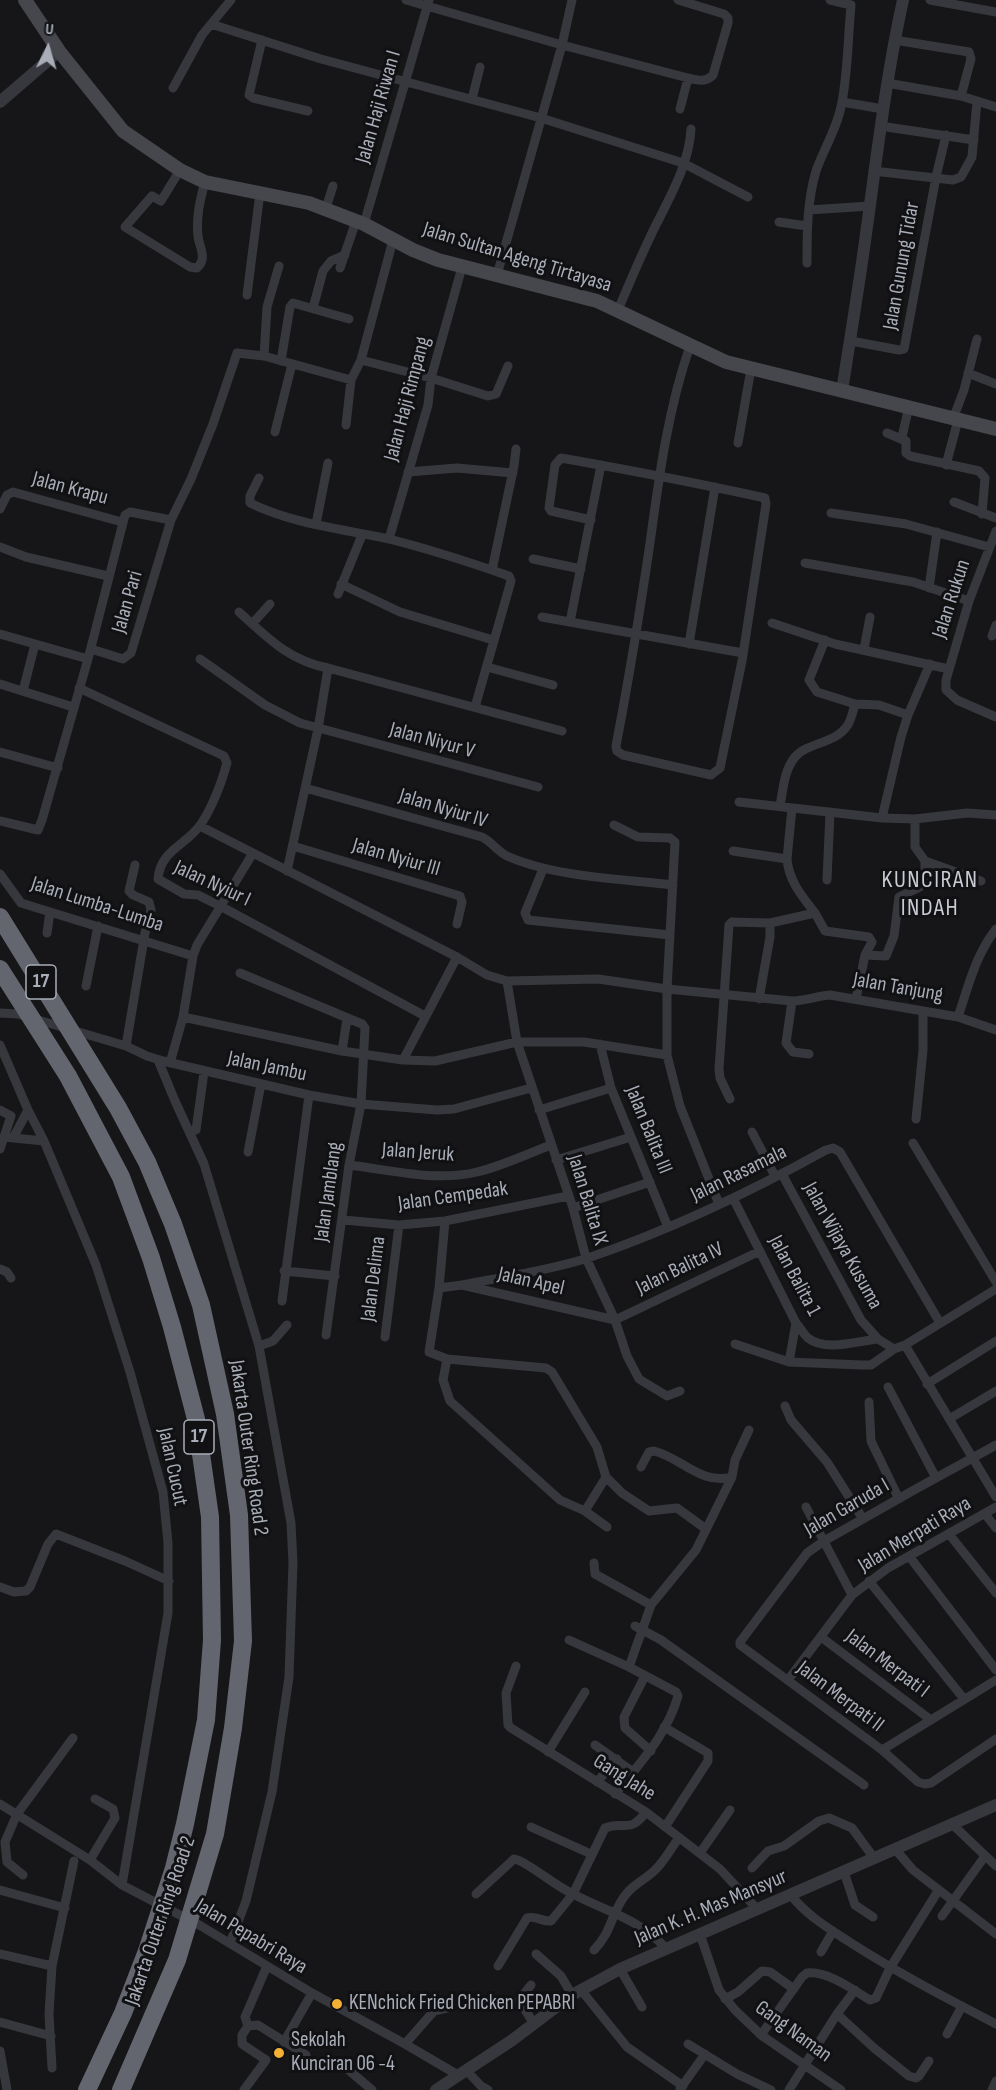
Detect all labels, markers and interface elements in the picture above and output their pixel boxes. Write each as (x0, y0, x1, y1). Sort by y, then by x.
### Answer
north arrow (18, 18, 78, 78)
text: U (45, 20, 55, 39)
street label: Jalan Haji Riwan I (351, 48, 407, 166)
street label: Jalan Gunung Tidar (878, 200, 926, 332)
street label: Jalan Sultan Ageng Tirtayasa (420, 217, 614, 299)
street label: Jalan Haji Rimpang (379, 334, 437, 464)
street label: Jalan Krapu (29, 467, 111, 511)
street label: Jalan Rukun (928, 557, 976, 641)
street label: Jalan Pari (107, 568, 149, 636)
street label: Jalan Niyur V (387, 718, 477, 764)
street label: Jalan Nyiur IV (396, 784, 490, 834)
street label: Jalan Nyiur III (349, 833, 443, 883)
street label: Jalan Nyiur I (170, 855, 254, 913)
district label: KUNCIRAN INDAH (882, 867, 978, 923)
street label: Jalan Lumba-Lumba (27, 872, 167, 938)
road number: 17 (26, 965, 56, 999)
street label: Jalan Tanjung (851, 968, 945, 1008)
street label: Jalan Jambu (225, 1046, 309, 1088)
street label: Jalan Balita III (619, 1082, 677, 1178)
street label: Jalan Jeruk (381, 1138, 455, 1168)
street label: Jalan Jamblang (310, 1140, 348, 1244)
street label: Jalan Rasamala (687, 1140, 791, 1208)
street label: Jalan Balita IX (561, 1152, 613, 1248)
street label: Jalan Cempedak (396, 1177, 510, 1217)
street label: Jalan Wijaya Kusuma (797, 1178, 887, 1314)
street label: Jalan Balita 1 (762, 1231, 826, 1321)
street label: Jalan Delima (356, 1235, 392, 1323)
street label: Jalan Balita IV (632, 1237, 728, 1301)
street label: Jalan Apel (495, 1262, 567, 1302)
street label: Jakarta Outer Ring Road 2 (223, 1359, 273, 1537)
road number: 17 (184, 1420, 214, 1454)
street label: Jalan Cucut (151, 1426, 193, 1508)
street label: Jalan Garuda I (800, 1473, 894, 1543)
street label: Jalan Merpati Raya (854, 1491, 976, 1579)
street label: Jalan Merpati I (840, 1624, 934, 1704)
street label: Jalan Merpati II (791, 1656, 889, 1738)
street label: Gang Jahe (588, 1749, 660, 1807)
street label: Jakarta Outer Ring Road 2 (120, 1833, 202, 2009)
street label: Jalan K. H. Mas Mansyur (631, 1865, 791, 1951)
street label: Jalan Pepabri Raya (191, 1894, 311, 1980)
place label: KENchick Fried Chicken PEPABRI (349, 1991, 575, 2017)
street label: Gang Naman (750, 1996, 836, 2068)
marker: KENchick Fried Chicken PEPABRI (330, 1997, 344, 2011)
place label: Sekolah Kunciran 06 -4 (291, 2028, 395, 2078)
marker: Sekolah Kunciran 06 -4 (272, 2046, 286, 2060)

